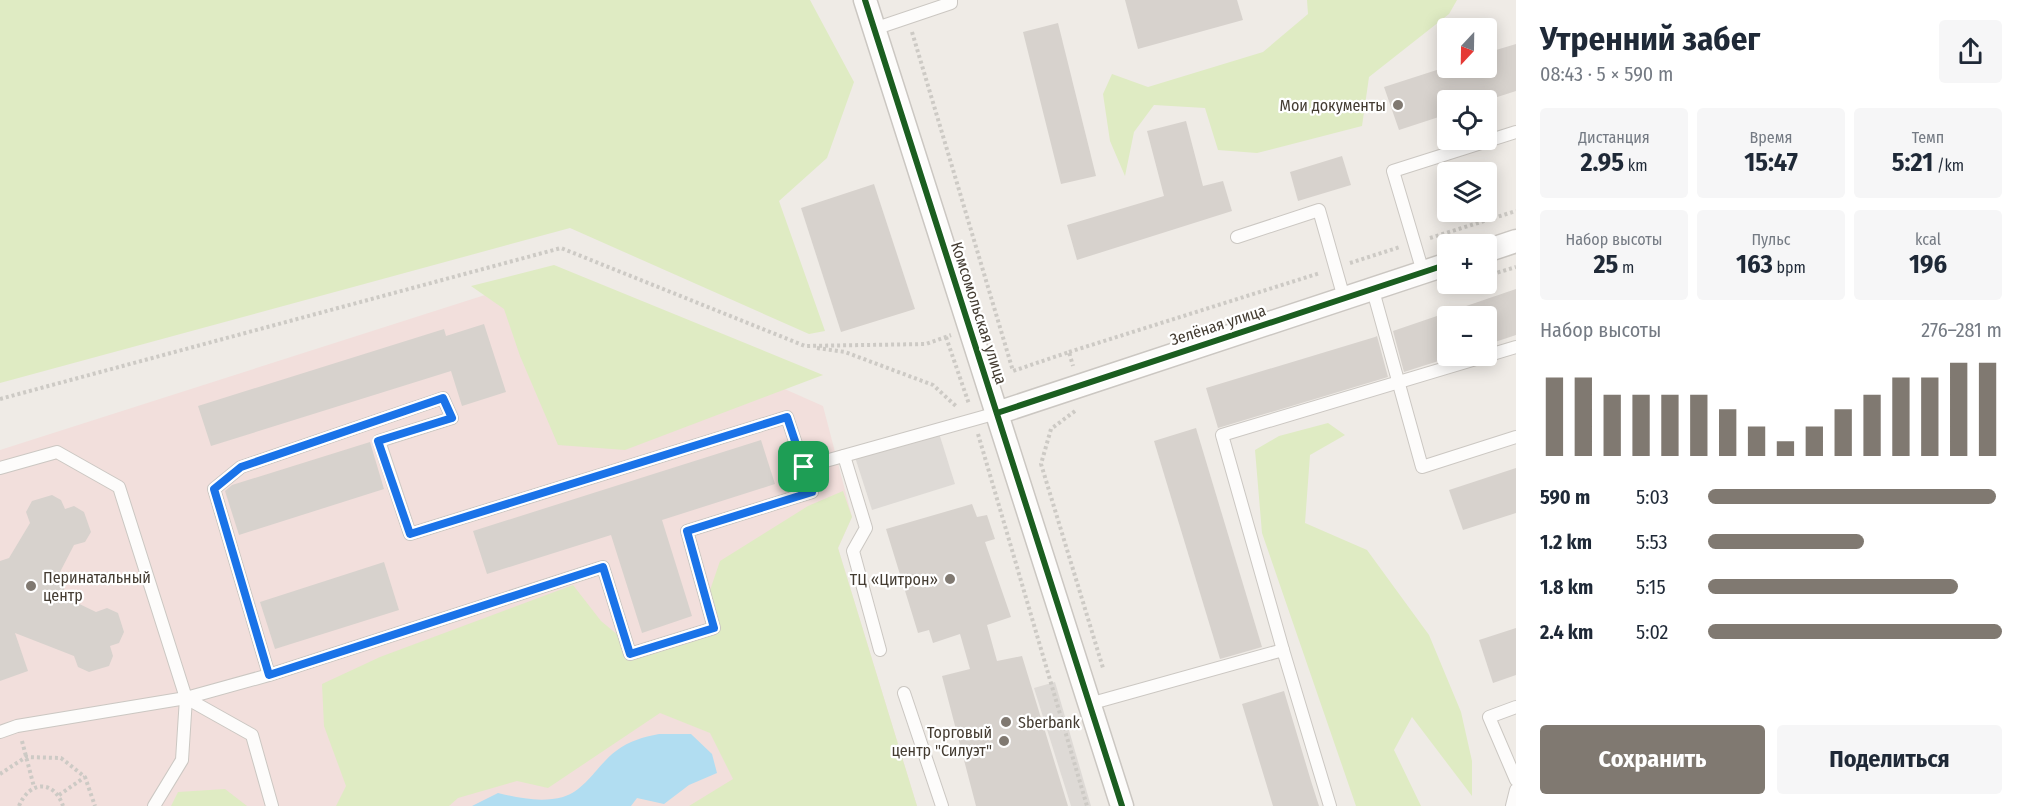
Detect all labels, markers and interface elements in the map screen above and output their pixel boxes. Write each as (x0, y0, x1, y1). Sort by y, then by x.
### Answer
north arrow (1437, 18, 1497, 78)
map controls (1437, 18, 1497, 366)
text: Утренний забег (1540, 19, 1760, 59)
button: share (1939, 20, 2002, 83)
text: 08:43 · 5 × 590 m (1540, 62, 1673, 86)
button: locate (1437, 90, 1497, 150)
place label: Мои документы (1280, 96, 1386, 115)
marker: Мои документы (1391, 98, 1405, 112)
text: Дистанция (1578, 128, 1650, 147)
text: Время (1750, 128, 1792, 147)
text: Темп (1912, 128, 1944, 147)
text: 2.95 (1580, 147, 1624, 178)
text: 15:47 (1744, 147, 1798, 178)
text: 5:21 (1892, 147, 1933, 178)
text: km (1624, 156, 1648, 175)
text: /km (1933, 156, 1964, 175)
button: layers (1437, 162, 1497, 222)
text: Набор высоты (1566, 230, 1662, 249)
text: Пульс (1751, 230, 1791, 249)
text: kcal (1915, 230, 1941, 249)
button: + (1437, 234, 1497, 294)
street label: Комсомольская улица (947, 239, 1011, 387)
text: 25 (1594, 249, 1618, 280)
text: 163 (1736, 249, 1773, 280)
text: 196 (1909, 249, 1947, 280)
text: m (1618, 258, 1634, 277)
text: bpm (1773, 258, 1806, 277)
street label: Зелёная улица (1168, 301, 1268, 349)
button: − (1437, 306, 1497, 366)
text: Набор высоты (1540, 318, 1661, 342)
text: 276–281 m (1921, 318, 2002, 342)
pin (778, 441, 829, 492)
icon: arrive (787, 450, 820, 483)
text: 590 m (1540, 485, 1590, 509)
text: 5:03 (1636, 485, 1669, 509)
text: 1.2 km (1540, 530, 1592, 554)
text: 5:53 (1636, 530, 1668, 554)
place label: Перинатальный центр (43, 568, 151, 605)
place label: ТЦ «Цитрон» (850, 570, 938, 589)
marker: ТЦ «Цитрон» (943, 572, 957, 586)
text: 1.8 km (1540, 575, 1593, 599)
text: 5:15 (1636, 575, 1666, 599)
marker: Перинатальный центр (24, 579, 38, 593)
text: 2.4 km (1540, 620, 1593, 644)
text: 5:02 (1636, 620, 1668, 644)
place label: Sberbank (1018, 713, 1081, 732)
marker: Sberbank (999, 715, 1013, 729)
place label: Торговый центр "Силуэт" (891, 723, 992, 760)
button: Сохранить (1540, 725, 1765, 794)
button: Поделиться (1777, 725, 2002, 794)
marker: Торговый центр "Силуэт" (997, 734, 1011, 748)

